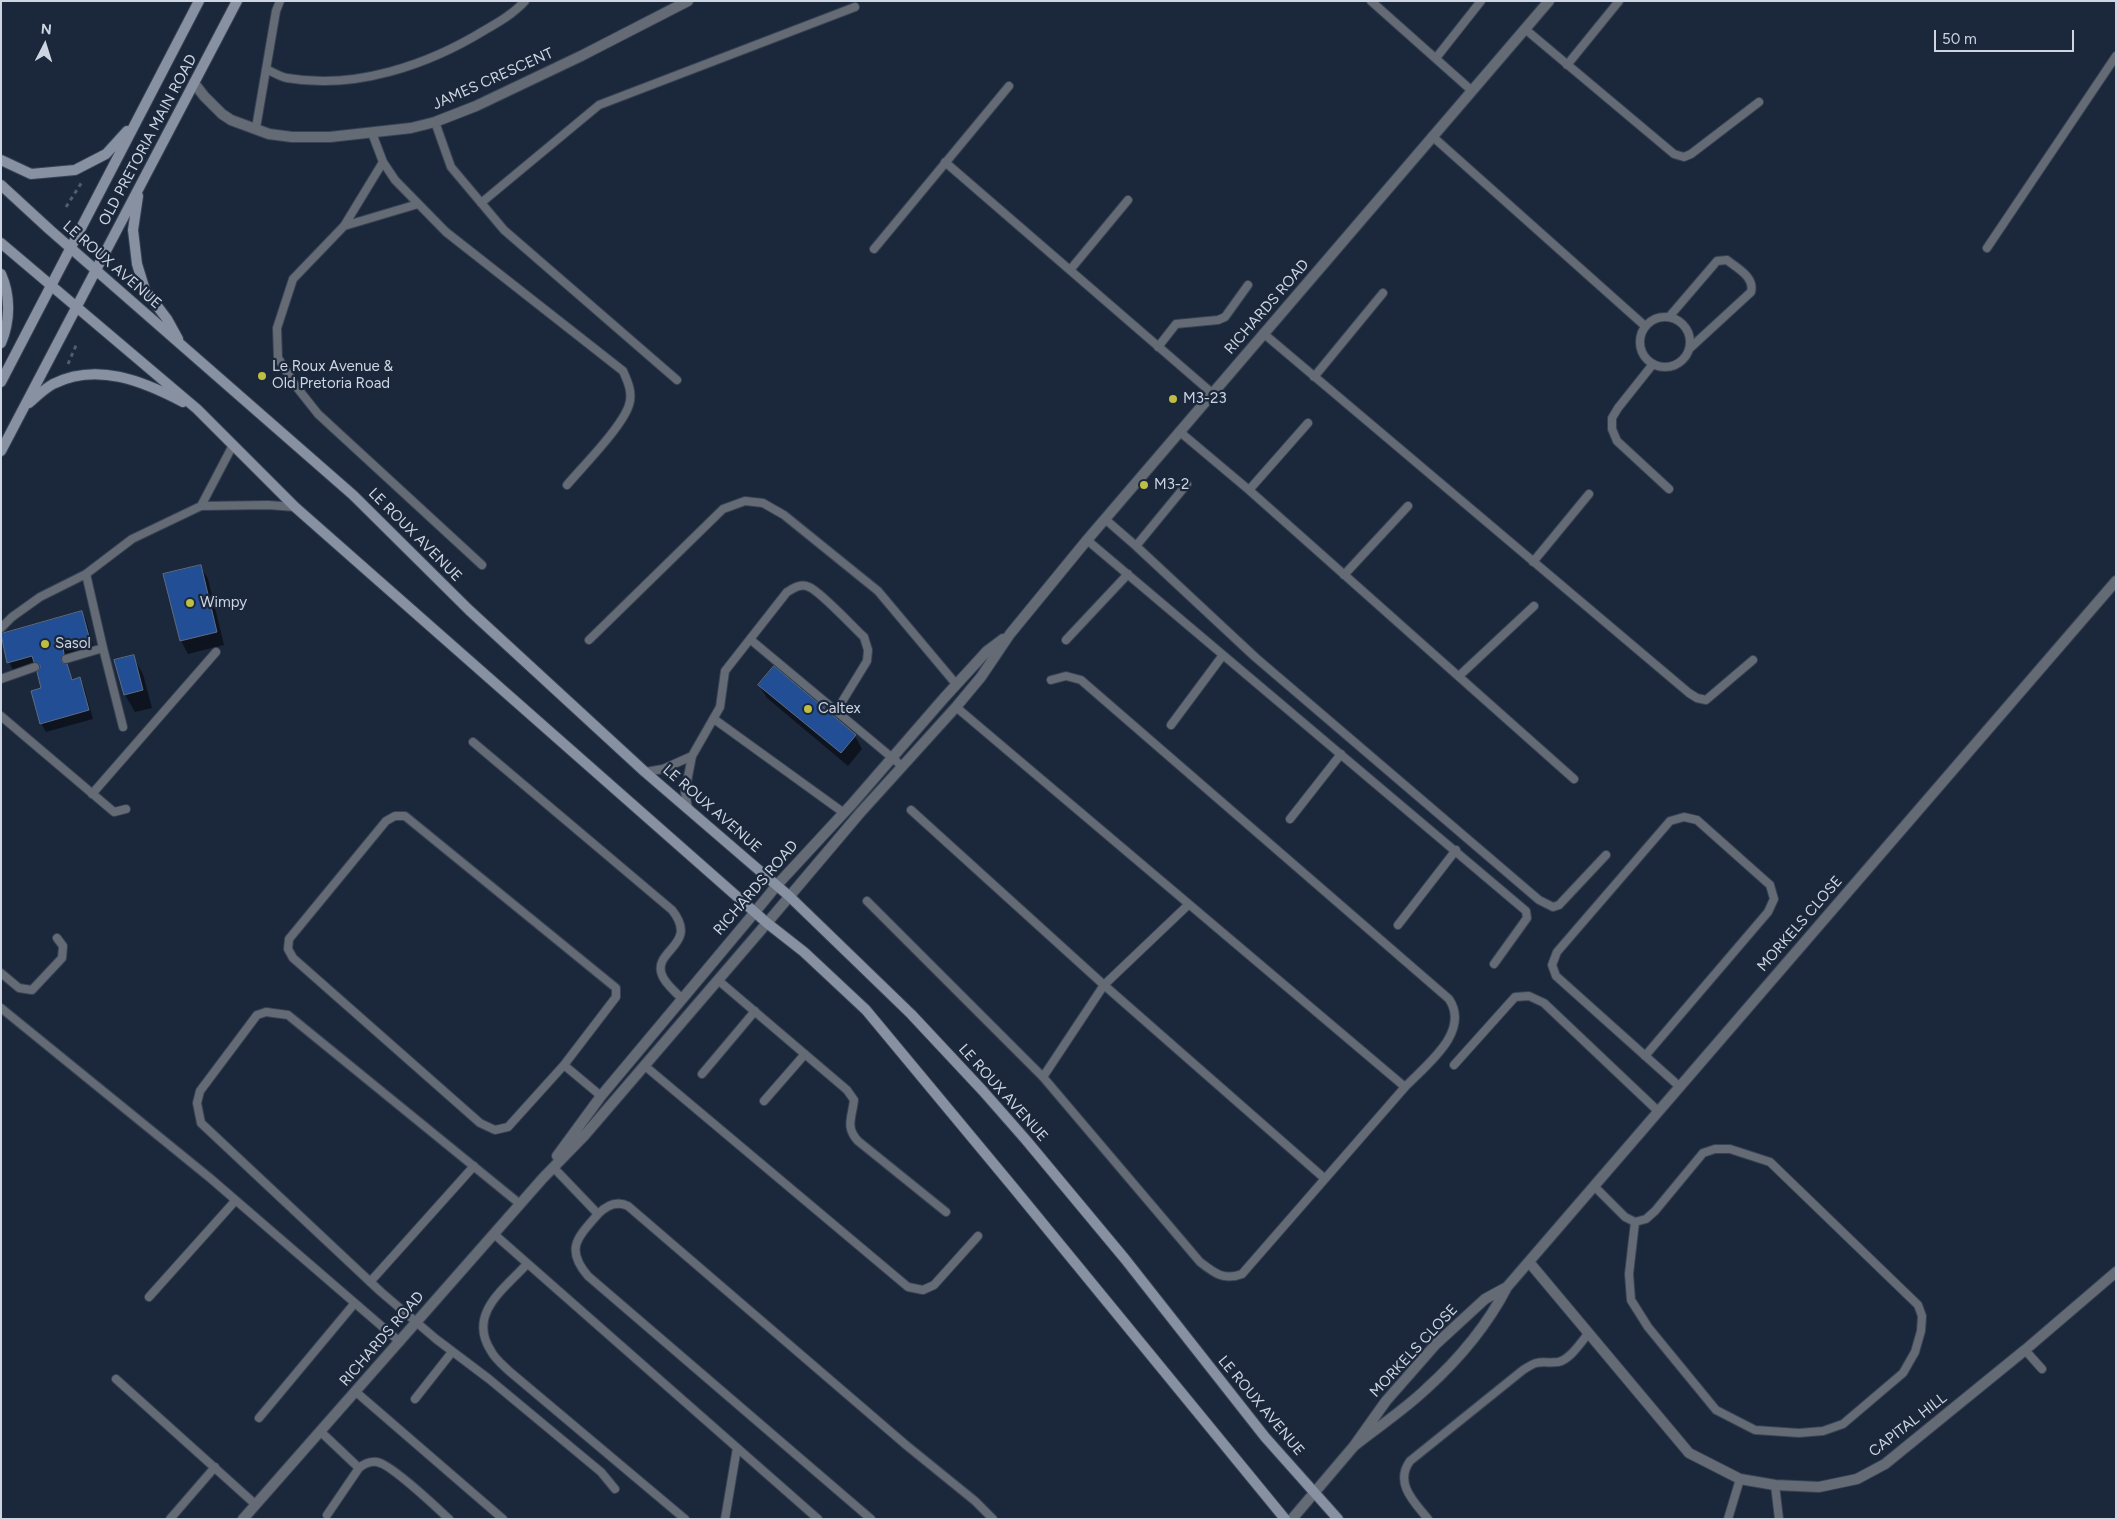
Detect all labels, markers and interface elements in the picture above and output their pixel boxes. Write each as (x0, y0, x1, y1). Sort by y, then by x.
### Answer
north arrow (20, 20, 70, 70)
scale bar (1937, 20, 2077, 52)
text: N (40, 21, 52, 38)
text: 50 m (1942, 30, 1977, 48)
street label: JAMES CRESCENT (430, 44, 556, 114)
street label: OLD PRETORIA MAIN ROAD (95, 51, 201, 229)
street label: LE ROUX AVENUE (59, 217, 165, 313)
street label: RICHARDS ROAD (1221, 256, 1313, 358)
place label: Le Roux Avenue & Old Pretoria Road (272, 358, 393, 393)
marker: Le Roux Avenue & Old Pretoria Road (256, 370, 268, 382)
place label: M3-23 (1183, 390, 1227, 408)
marker: M3-23 (1167, 393, 1179, 405)
place label: M3-2 (1154, 476, 1189, 494)
marker: M3-2 (1138, 479, 1150, 491)
street label: LE ROUX AVENUE (365, 485, 465, 585)
place label: Wimpy (200, 594, 247, 612)
marker: Wimpy (184, 597, 196, 609)
place label: Sasol (55, 635, 91, 653)
marker: Sasol (39, 638, 51, 650)
place label: Caltex (818, 700, 861, 718)
marker: Caltex (802, 703, 814, 715)
street label: LE ROUX AVENUE (659, 761, 765, 857)
street label: RICHARDS ROAD (710, 837, 802, 939)
street label: MORKELS CLOSE (1754, 873, 1846, 975)
street label: LE ROUX AVENUE (955, 1041, 1051, 1145)
street label: RICHARDS ROAD (336, 1288, 428, 1390)
street label: MORKELS CLOSE (1366, 1301, 1462, 1401)
street label: LE ROUX AVENUE (1214, 1352, 1308, 1460)
street label: CAPITAL HILL (1866, 1389, 1950, 1461)

